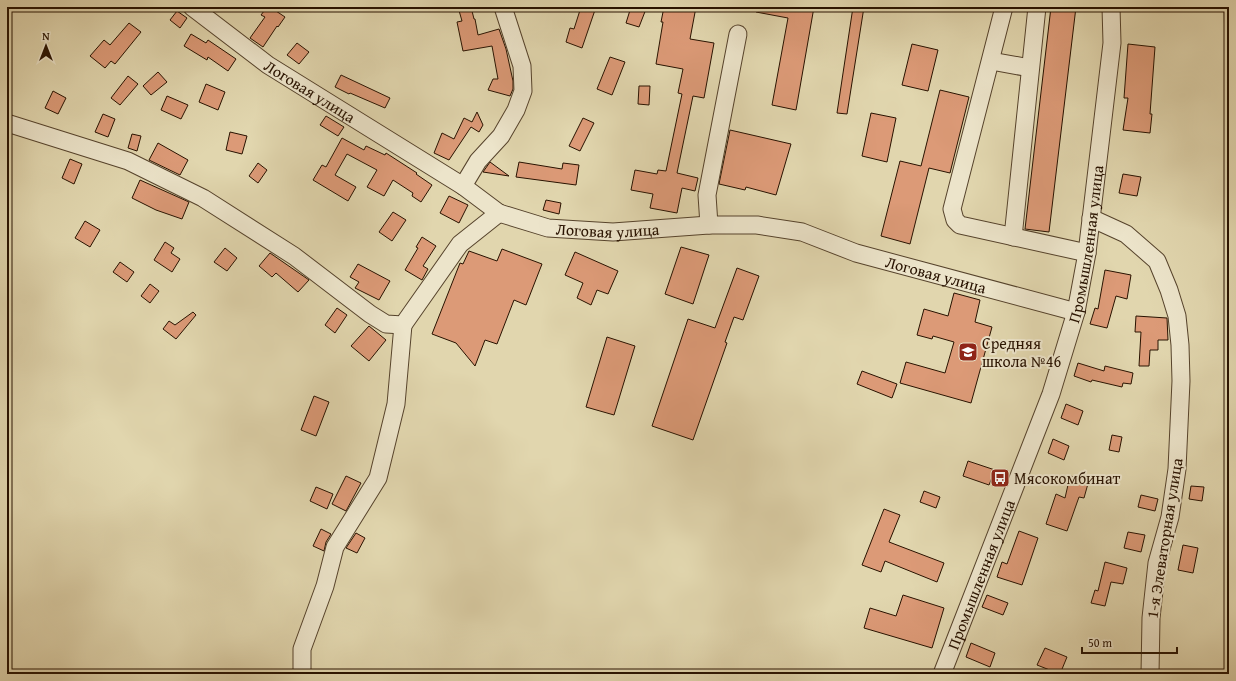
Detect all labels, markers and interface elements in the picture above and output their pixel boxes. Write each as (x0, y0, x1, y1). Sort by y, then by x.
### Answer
north arrow (26, 26, 66, 66)
text: N (42, 28, 50, 44)
street label: Логовая улица (260, 54, 361, 129)
street label: Промышленная улица (1061, 163, 1109, 326)
street label: Логовая улица (555, 217, 660, 244)
street label: Логовая улица (883, 249, 989, 300)
place label: Средняя школа №46 (982, 331, 1061, 373)
school or university icon: Средняя школа №46 (957, 341, 979, 363)
street label: 1-я Элеваторная улица (1139, 456, 1189, 620)
place label: Мясокомбинат (1014, 466, 1121, 490)
bus stop icon: Мясокомбинат (989, 467, 1011, 489)
street label: Промышленная улица (941, 495, 1021, 653)
scale bar (1082, 629, 1177, 655)
text: 50 m (1088, 634, 1112, 651)

